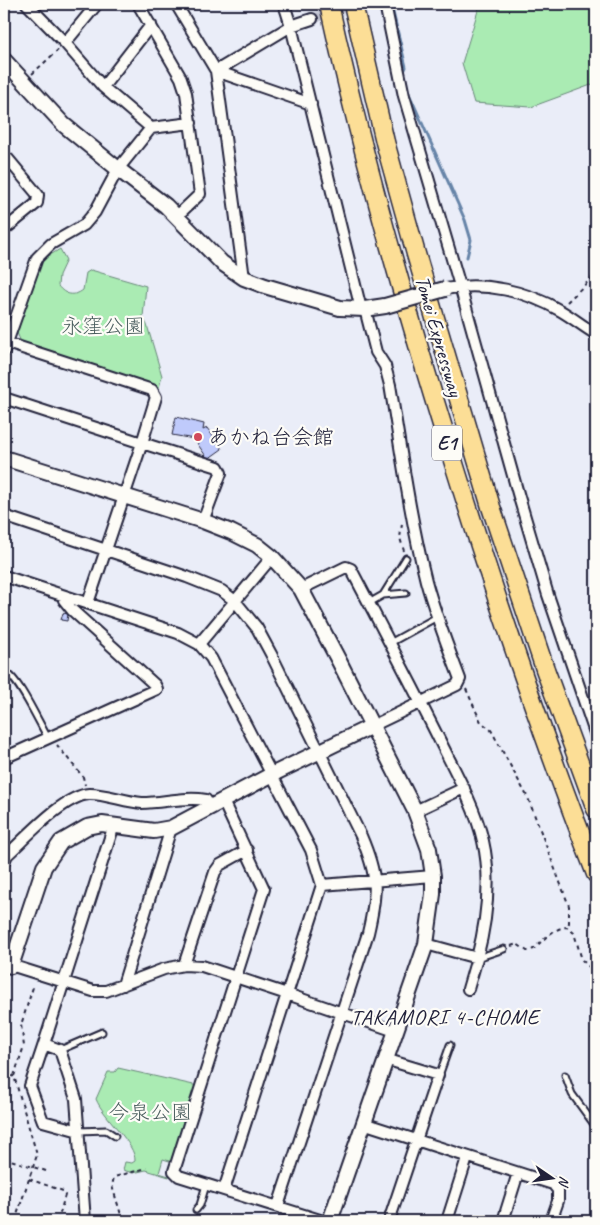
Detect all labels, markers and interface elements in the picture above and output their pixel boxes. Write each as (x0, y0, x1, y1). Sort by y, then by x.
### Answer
street label: Tomei Expressway (409, 273, 469, 401)
park label: 永窪公園 (61, 313, 145, 339)
place label: あかね台会館 (208, 424, 334, 450)
road number: E1 (432, 426, 462, 460)
marker: あかね台会館 (192, 431, 204, 443)
district label: TAKAMORI 4-CHOME (351, 1003, 542, 1031)
park label: 今泉公園 (108, 1099, 192, 1125)
north arrow (528, 1152, 578, 1202)
text: N (554, 1175, 573, 1189)

